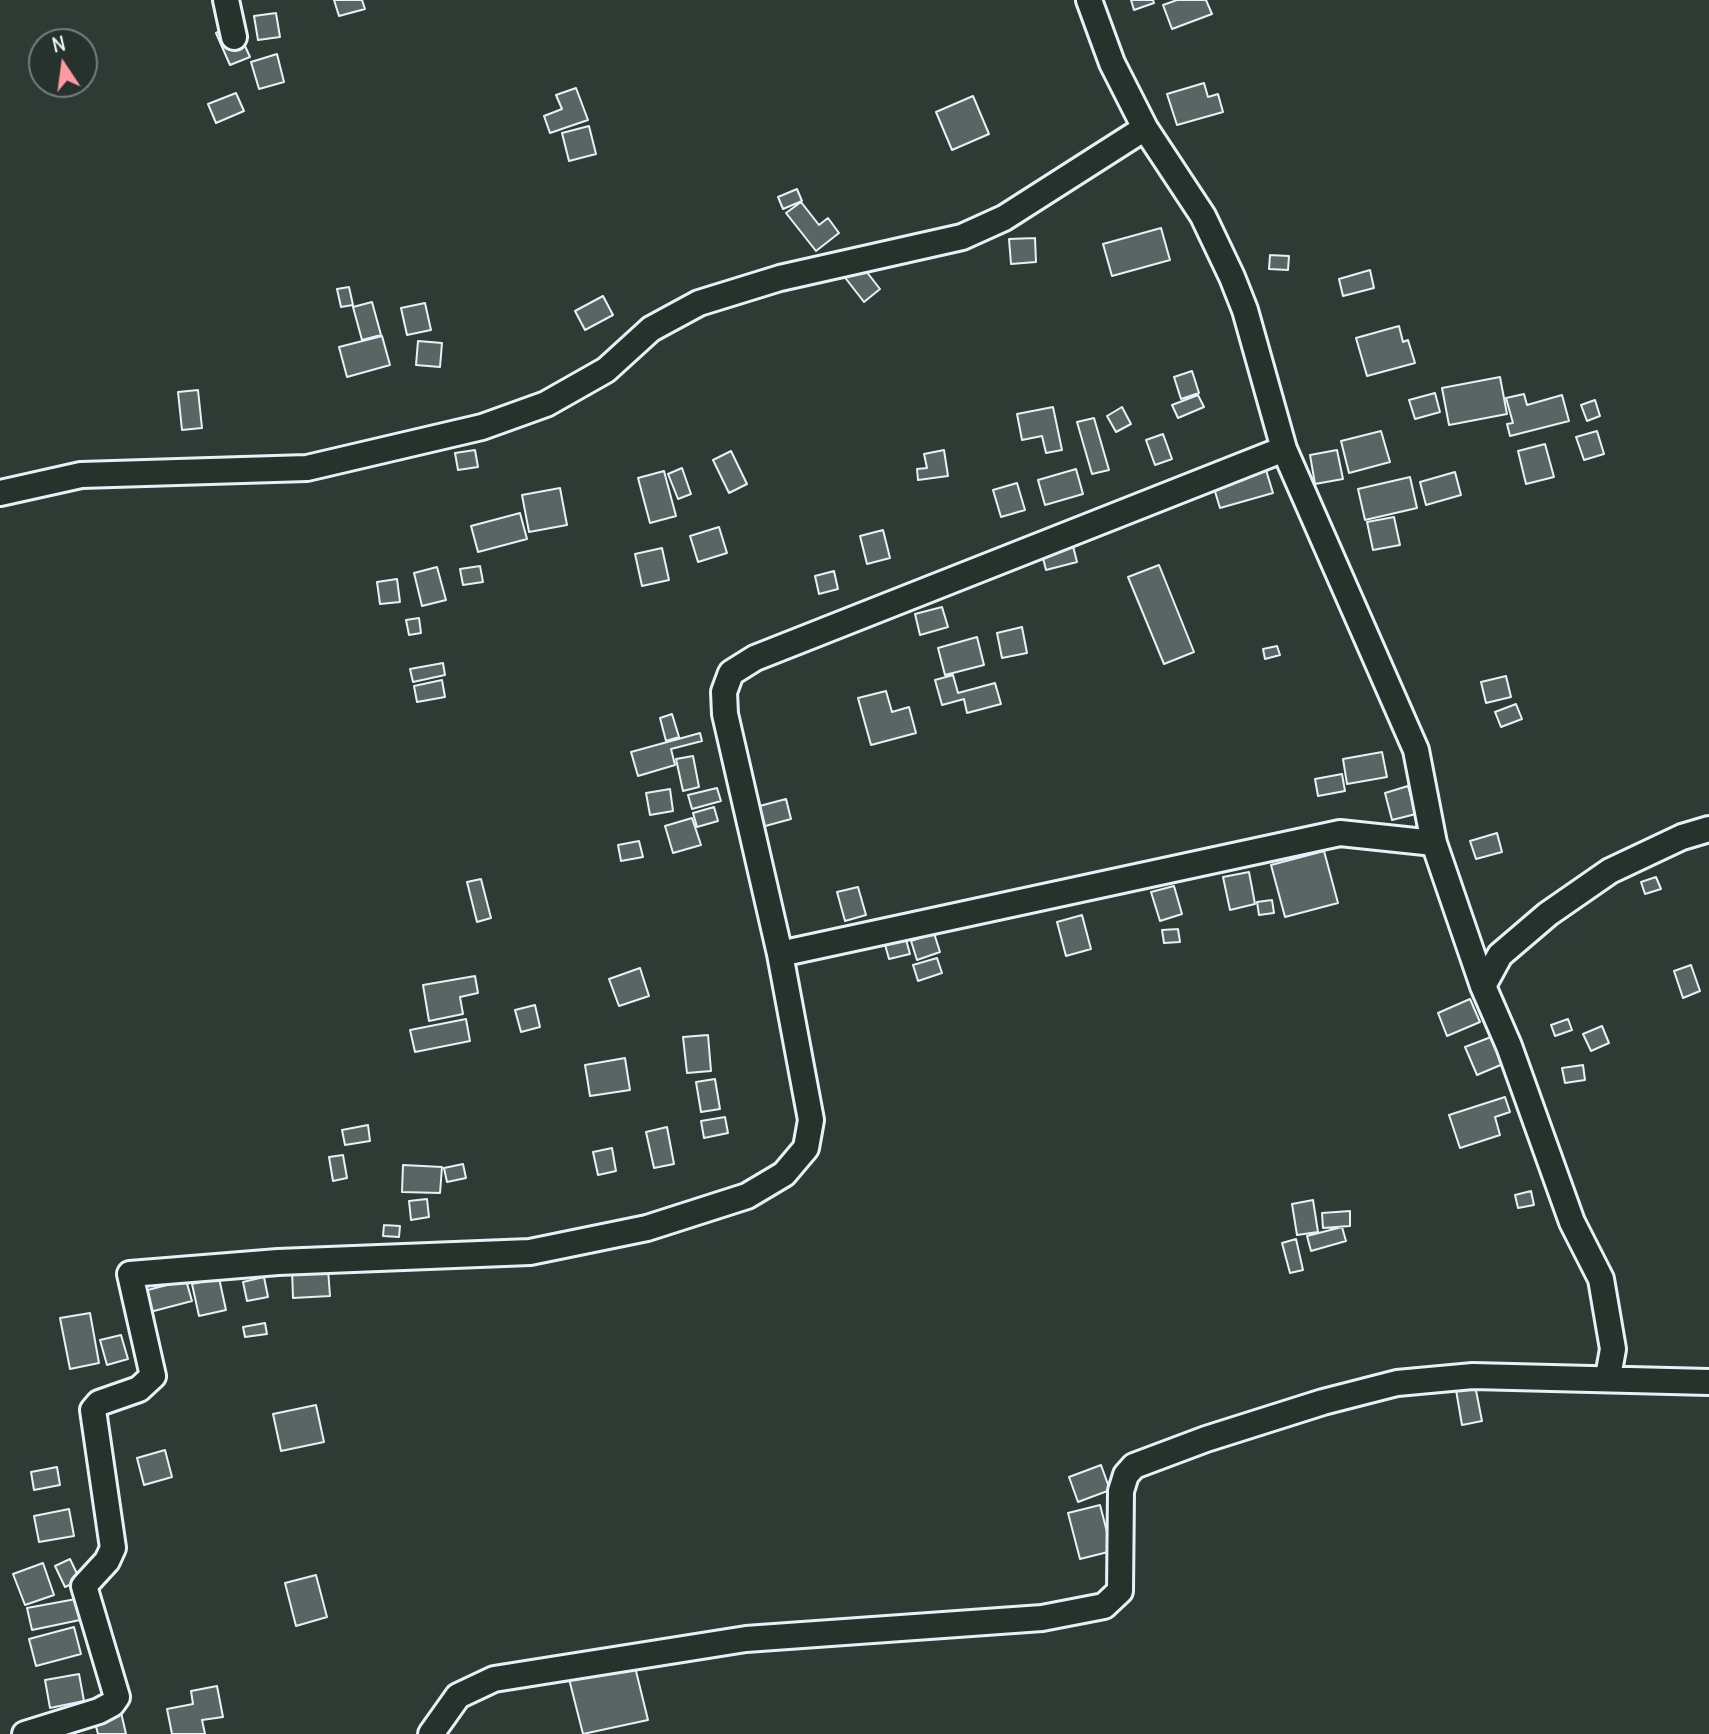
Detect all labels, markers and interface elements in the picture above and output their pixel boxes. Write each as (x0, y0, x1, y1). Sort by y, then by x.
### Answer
north arrow (28, 28, 98, 98)
text: N (50, 31, 68, 58)

